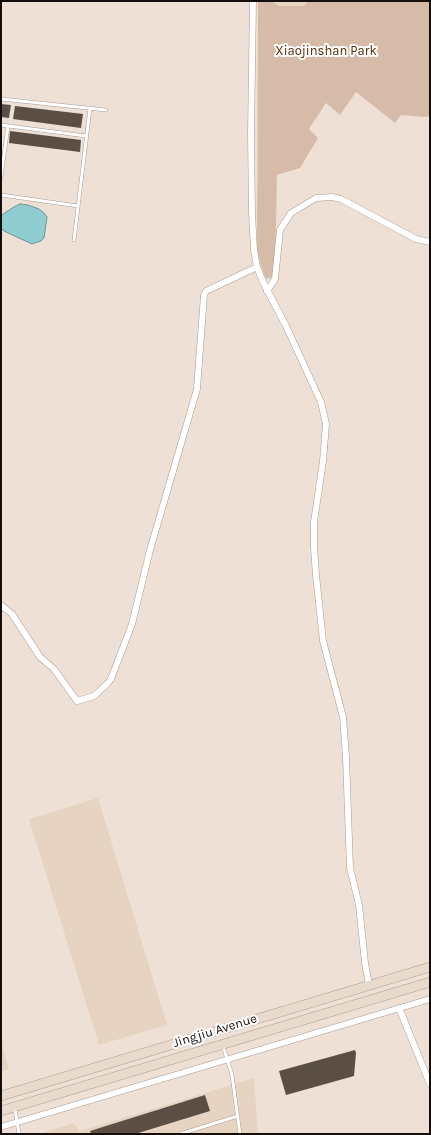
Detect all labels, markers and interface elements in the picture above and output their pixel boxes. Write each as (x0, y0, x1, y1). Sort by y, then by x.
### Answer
park label: Xiaojinshan Park (275, 43, 377, 59)
street label: Jingjiu Avenue (171, 1011, 259, 1051)

